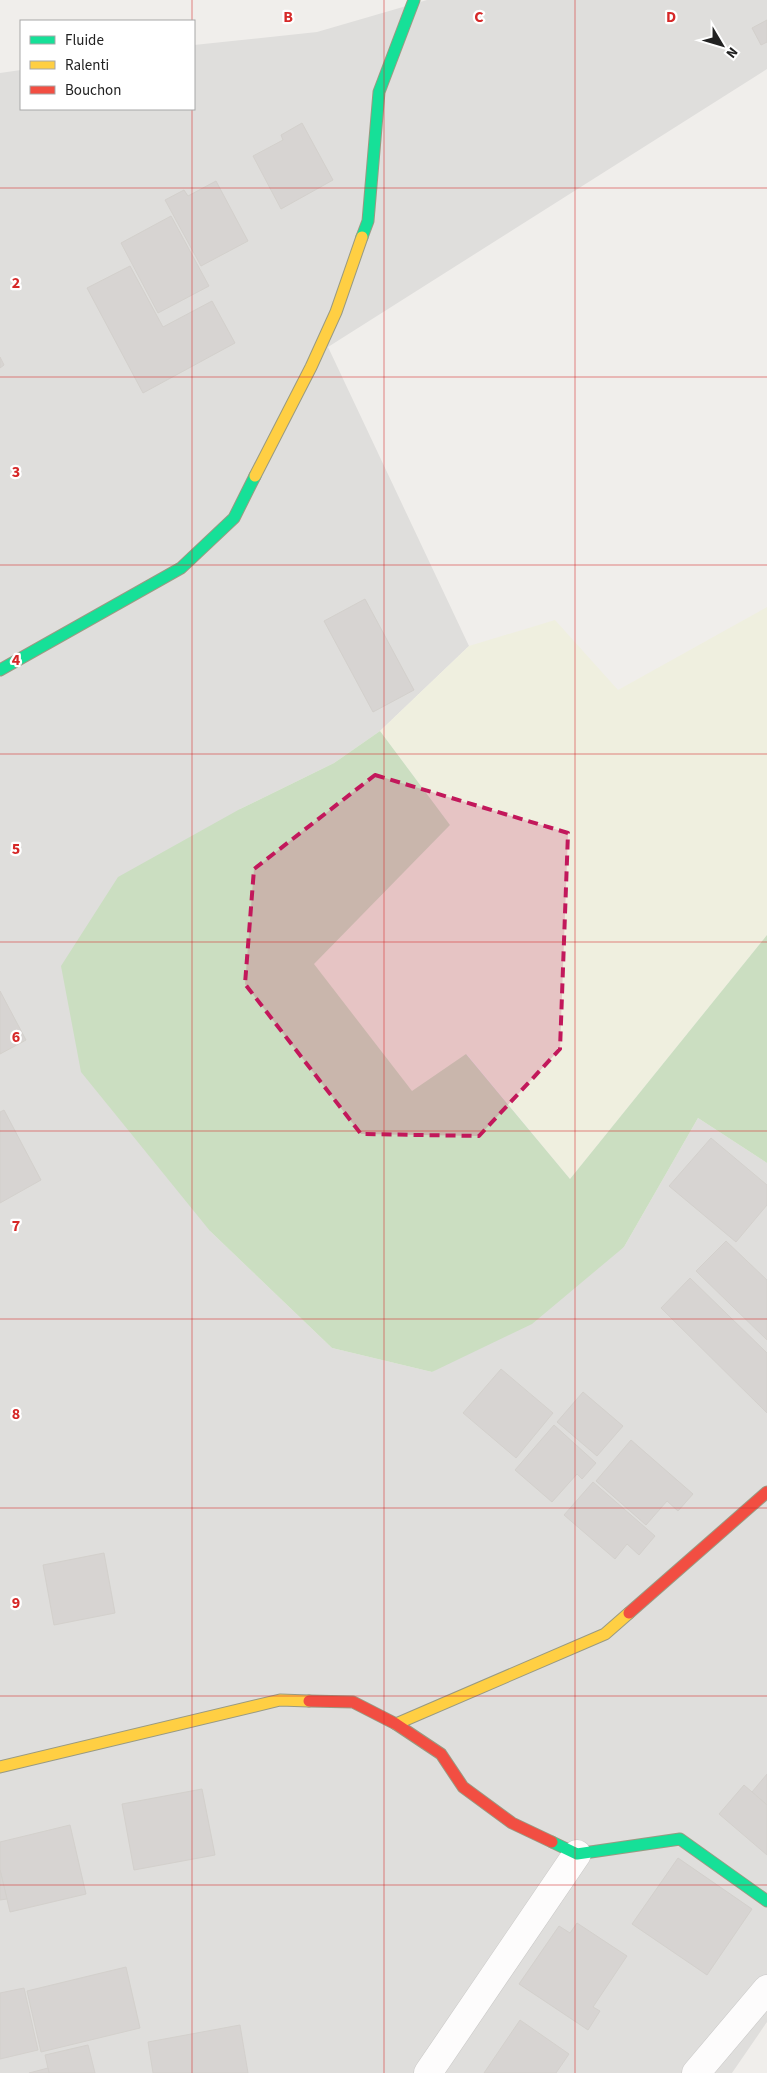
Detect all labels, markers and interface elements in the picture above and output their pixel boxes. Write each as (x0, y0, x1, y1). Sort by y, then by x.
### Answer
text: B (283, 6, 293, 28)
text: C (474, 6, 484, 28)
text: D (666, 6, 676, 28)
legend (20, 20, 195, 110)
north arrow (697, 20, 747, 70)
text: Fluide (65, 30, 104, 51)
text: N (721, 43, 742, 62)
text: Ralenti (65, 55, 109, 76)
text: Bouchon (65, 80, 121, 101)
text: 2 (12, 272, 20, 294)
text: 3 (12, 461, 20, 483)
text: 4 (12, 649, 21, 671)
text: 5 (12, 838, 20, 860)
text: 6 (12, 1026, 20, 1048)
text: 7 (12, 1215, 20, 1237)
text: 8 (12, 1403, 20, 1425)
text: 9 (12, 1592, 20, 1614)

